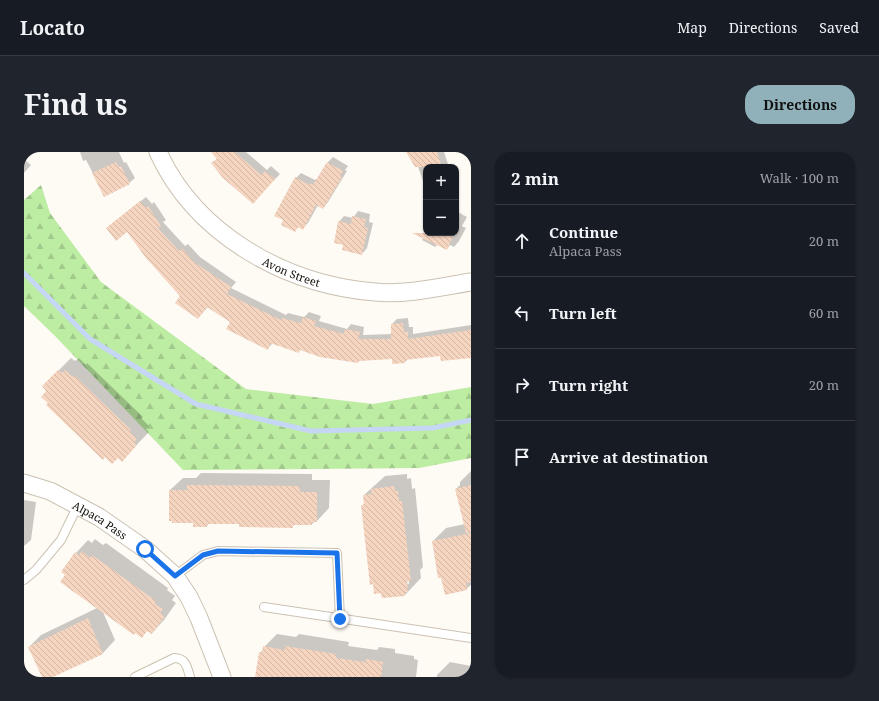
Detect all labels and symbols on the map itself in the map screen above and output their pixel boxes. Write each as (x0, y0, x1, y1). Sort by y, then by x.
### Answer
street label: Avon Street (260, 253, 322, 289)
street label: Alpaca Pass (70, 497, 130, 542)
route start (136, 540, 154, 558)
route end (331, 610, 349, 628)

